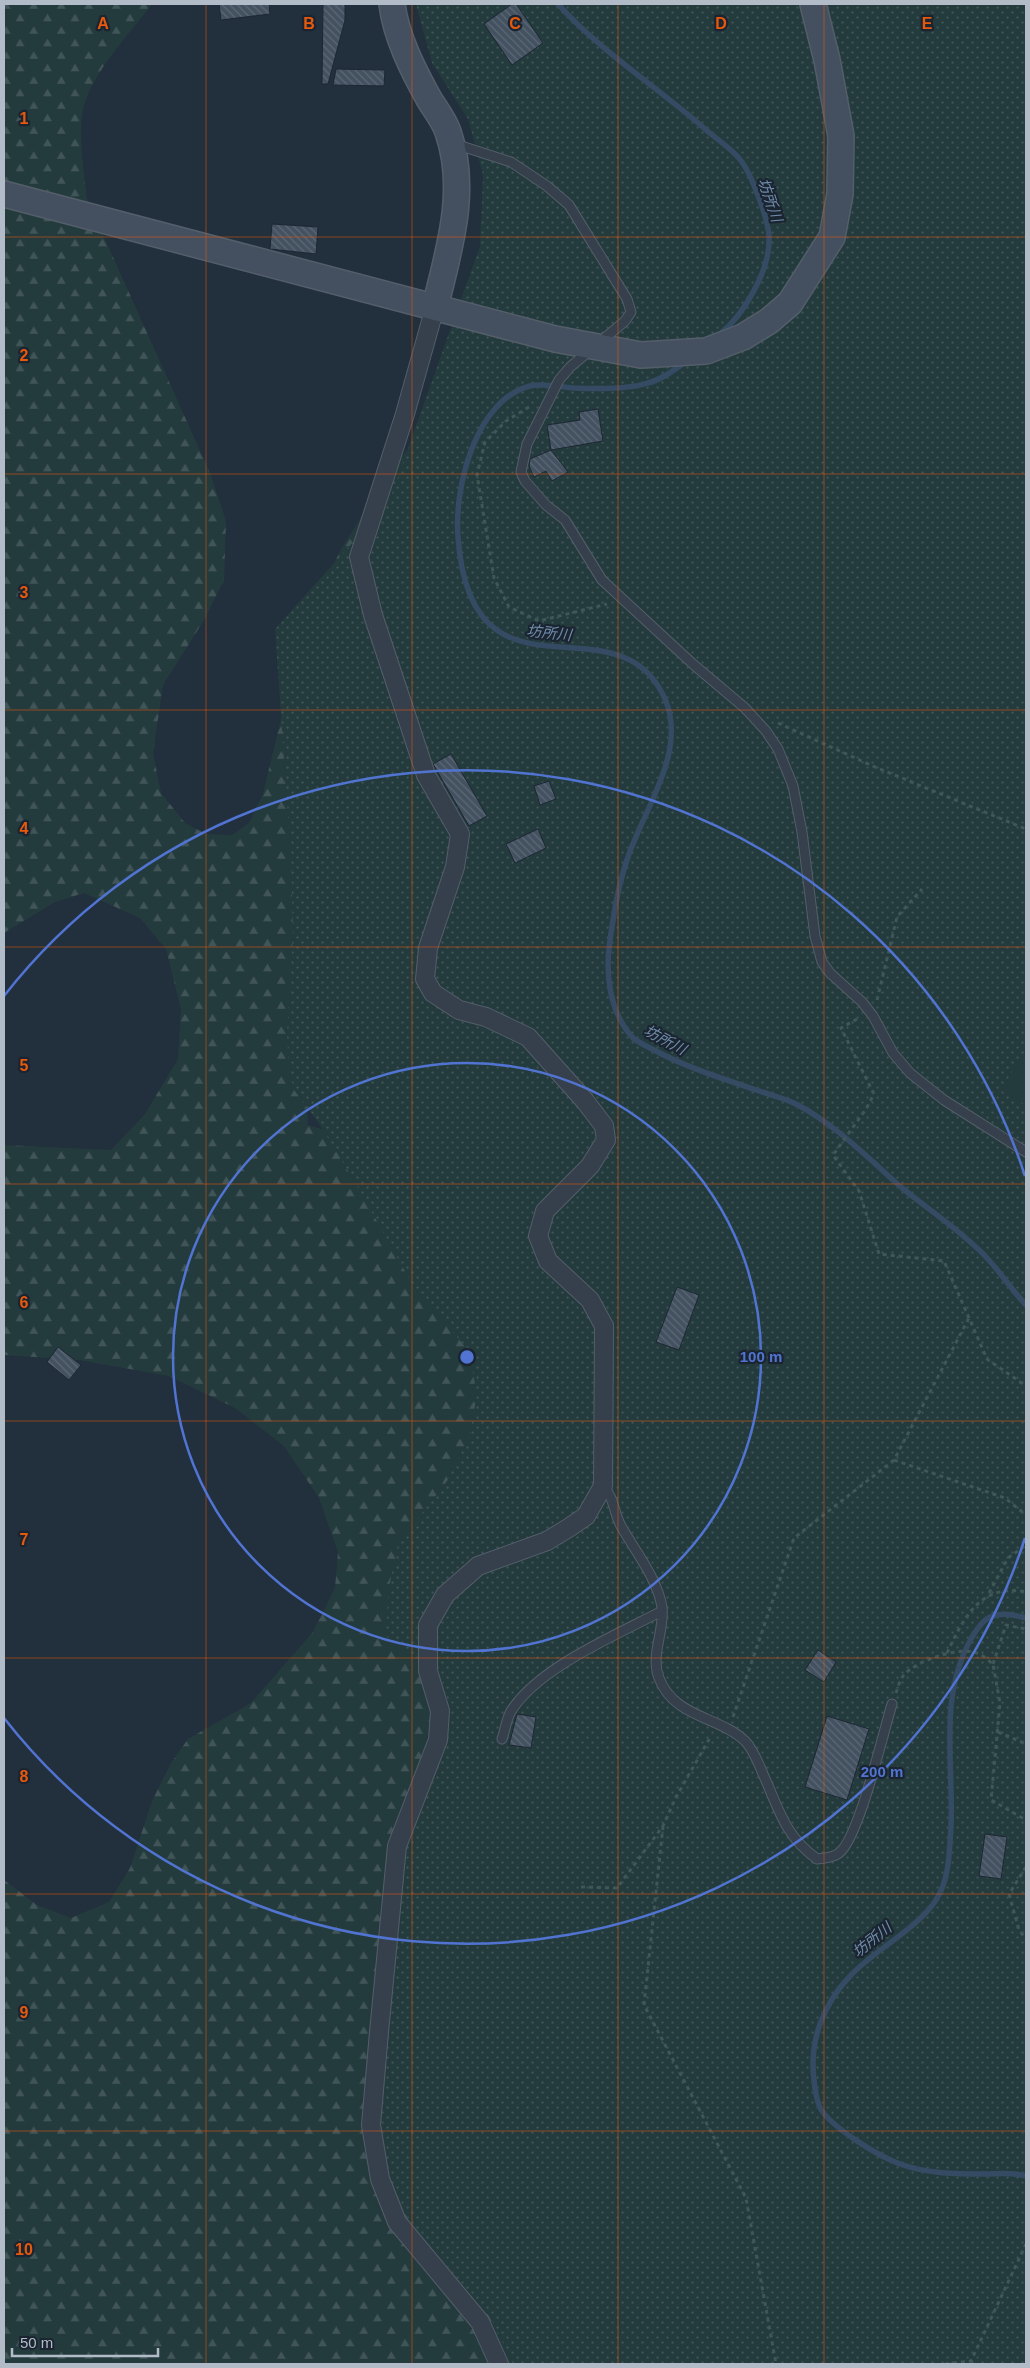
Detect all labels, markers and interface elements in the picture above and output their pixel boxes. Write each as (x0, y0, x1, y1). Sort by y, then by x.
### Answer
text: A (97, 15, 109, 32)
text: B (303, 15, 315, 32)
text: C (509, 15, 521, 32)
text: D (715, 15, 727, 32)
text: E (922, 15, 933, 32)
text: 1 (20, 110, 29, 127)
water label: 坊所川 (755, 176, 786, 226)
text: 2 (20, 347, 29, 364)
text: 3 (20, 584, 29, 601)
water label: 坊所川 (526, 622, 574, 644)
text: 4 (20, 820, 29, 837)
water label: 坊所川 (641, 1021, 691, 1059)
text: 5 (20, 1057, 29, 1074)
text: 6 (20, 1294, 29, 1311)
centre of rings (458, 1348, 476, 1366)
text: 100 m (740, 1348, 782, 1365)
text: 7 (20, 1531, 29, 1548)
text: 200 m (861, 1763, 903, 1780)
text: 8 (20, 1768, 29, 1785)
water label: 坊所川 (849, 1918, 896, 1960)
text: 9 (20, 2004, 29, 2021)
text: 10 (15, 2241, 33, 2258)
scale bar (12, 2326, 159, 2358)
text: 50 m (20, 2334, 53, 2351)

